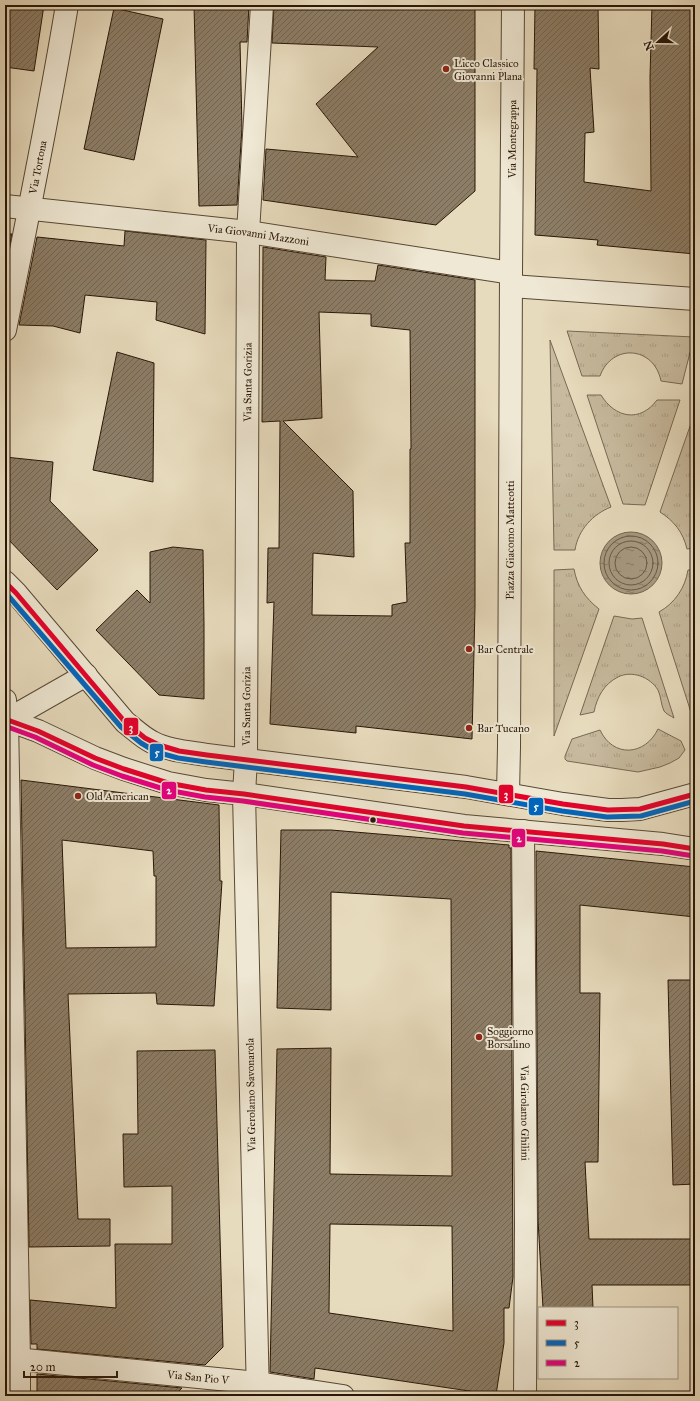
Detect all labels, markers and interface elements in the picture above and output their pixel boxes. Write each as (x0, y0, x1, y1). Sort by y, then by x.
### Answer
north arrow (638, 22, 678, 62)
text: N (641, 38, 657, 52)
place label: Liceo Classico Giovanni Plana (454, 57, 523, 83)
marker: Liceo Classico Giovanni Plana (441, 64, 451, 74)
street label: Via Montegrappa (505, 99, 519, 179)
street label: Via Tortona (26, 139, 49, 196)
street label: Via Giovanni Mazzoni (206, 221, 310, 248)
street label: Via Santa Gorizia (241, 342, 254, 423)
street label: Piazza Giacomo Matteotti (503, 480, 517, 600)
place label: Bar Centrale (477, 643, 534, 656)
marker: Bar Centrale (464, 644, 474, 654)
street label: Via Santa Gorizia (240, 666, 253, 747)
line badge: 3 (123, 717, 139, 736)
text: 3 (129, 721, 133, 735)
place label: Bar Tucano (477, 722, 530, 735)
marker: Bar Tucano (464, 723, 474, 733)
line badge: 5 (149, 743, 164, 762)
text: 5 (154, 746, 160, 759)
line badge: 2 (161, 781, 177, 800)
text: 2 (166, 784, 172, 797)
line badge: 3 (498, 784, 514, 804)
text: 3 (504, 788, 508, 802)
place label: Old American (86, 790, 149, 803)
marker: Old American (73, 791, 83, 801)
line badge: 5 (528, 797, 544, 816)
text: 5 (533, 800, 539, 813)
unlabelled marker (368, 815, 378, 825)
line badge: 2 (511, 828, 526, 848)
text: 2 (516, 832, 522, 845)
place label: Soggiorno Borsalino (487, 1025, 534, 1051)
marker: Soggiorno Borsalino (474, 1032, 484, 1042)
street label: Via Gerolamo Savonarola (243, 1037, 259, 1153)
street label: Via Girolamo Ghilini (518, 1064, 532, 1161)
legend (538, 1307, 678, 1379)
text: 3 (574, 1316, 579, 1330)
text: 5 (574, 1336, 580, 1350)
scale bar (24, 1353, 117, 1379)
text: 2 (574, 1356, 580, 1370)
text: 20 m (30, 1360, 56, 1374)
street label: Via San Pio V (166, 1367, 231, 1387)

